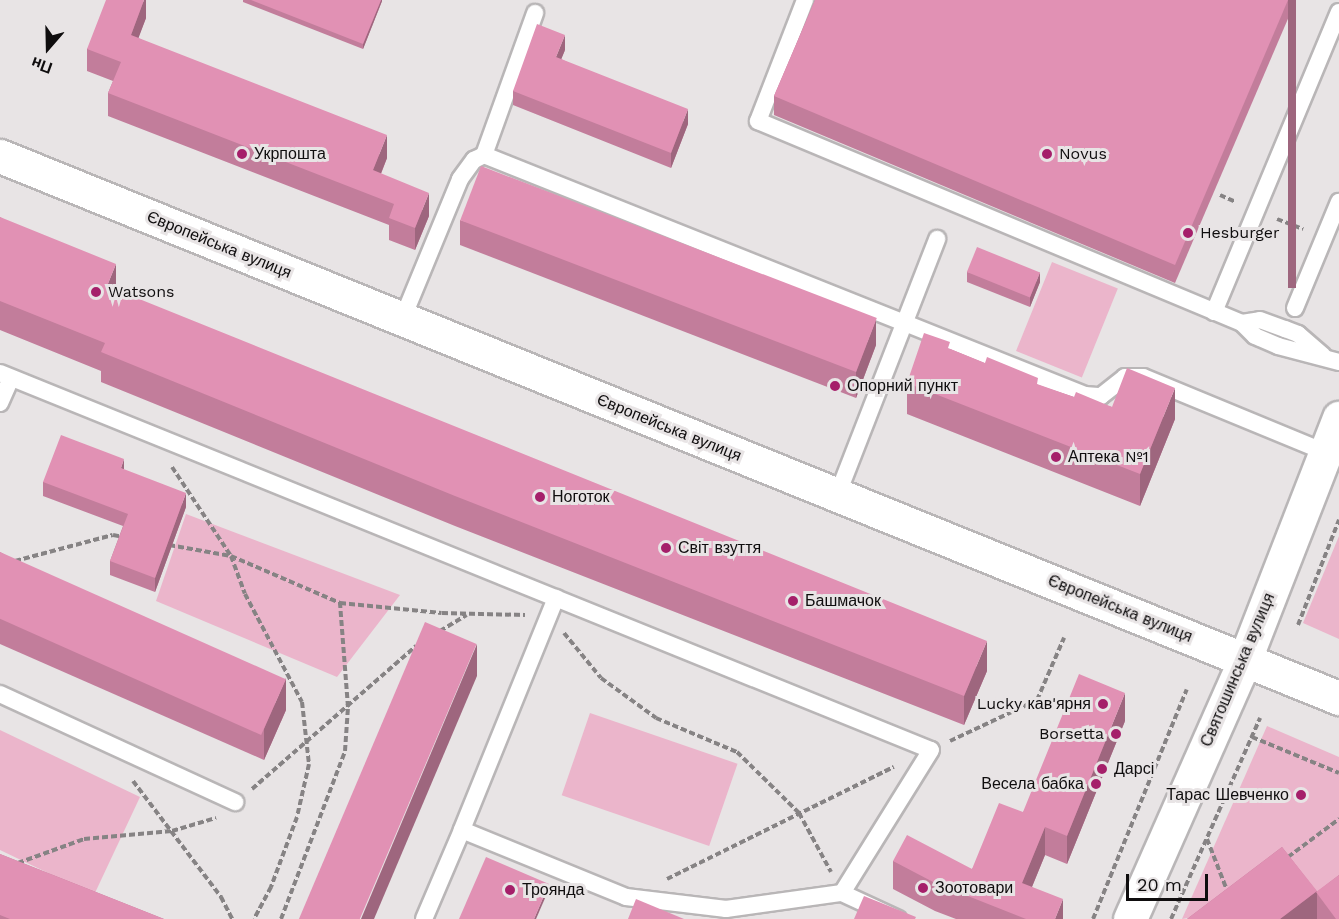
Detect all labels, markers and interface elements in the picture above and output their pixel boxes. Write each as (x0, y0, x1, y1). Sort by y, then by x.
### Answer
north arrow (18, 18, 78, 78)
text: Пн (28, 53, 55, 78)
place label: Укрпошта (254, 144, 326, 164)
place label: Novus (1059, 144, 1107, 164)
marker: Укрпошта (235, 147, 249, 161)
marker: Novus (1040, 147, 1054, 161)
street label: Європейська вулиця (144, 207, 294, 283)
place label: Hesburger (1200, 223, 1280, 243)
marker: Hesburger (1181, 226, 1195, 240)
place label: Watsons (108, 282, 175, 302)
marker: Watsons (89, 285, 103, 299)
place label: Опорний пункт (847, 376, 958, 396)
marker: Опорний пункт (828, 379, 842, 393)
street label: Європейська вулиця (594, 390, 744, 466)
place label: Аптека №1 (1068, 447, 1149, 467)
marker: Аптека №1 (1049, 450, 1063, 464)
place label: Ноготок (552, 487, 610, 507)
marker: Ноготок (533, 490, 547, 504)
place label: Світ взуття (678, 538, 761, 558)
marker: Світ взуття (659, 541, 673, 555)
street label: Європейська вулиця (1045, 571, 1195, 647)
street label: Святошинська вулиця (1197, 590, 1279, 750)
place label: Башмачок (805, 591, 881, 611)
marker: Башмачок (786, 594, 800, 608)
place label: Lucky кав'ярня (976, 694, 1091, 714)
marker: Lucky кав'ярня (1096, 697, 1110, 711)
place label: Borsetta (1039, 724, 1104, 744)
marker: Borsetta (1109, 727, 1123, 741)
place label: Дарсі (1114, 759, 1154, 779)
marker: Дарсі (1095, 762, 1109, 776)
place label: Весела бабка (981, 774, 1084, 794)
marker: Весела бабка (1089, 777, 1103, 791)
place label: Тарас Шевченко (1166, 785, 1289, 805)
marker: Тарас Шевченко (1294, 788, 1308, 802)
scale bar (1129, 862, 1212, 900)
text: 20 m (1137, 874, 1182, 895)
place label: Зоотовари (935, 878, 1013, 898)
place label: Троянда (522, 880, 584, 900)
marker: Зоотовари (916, 881, 930, 895)
marker: Троянда (503, 883, 517, 897)

